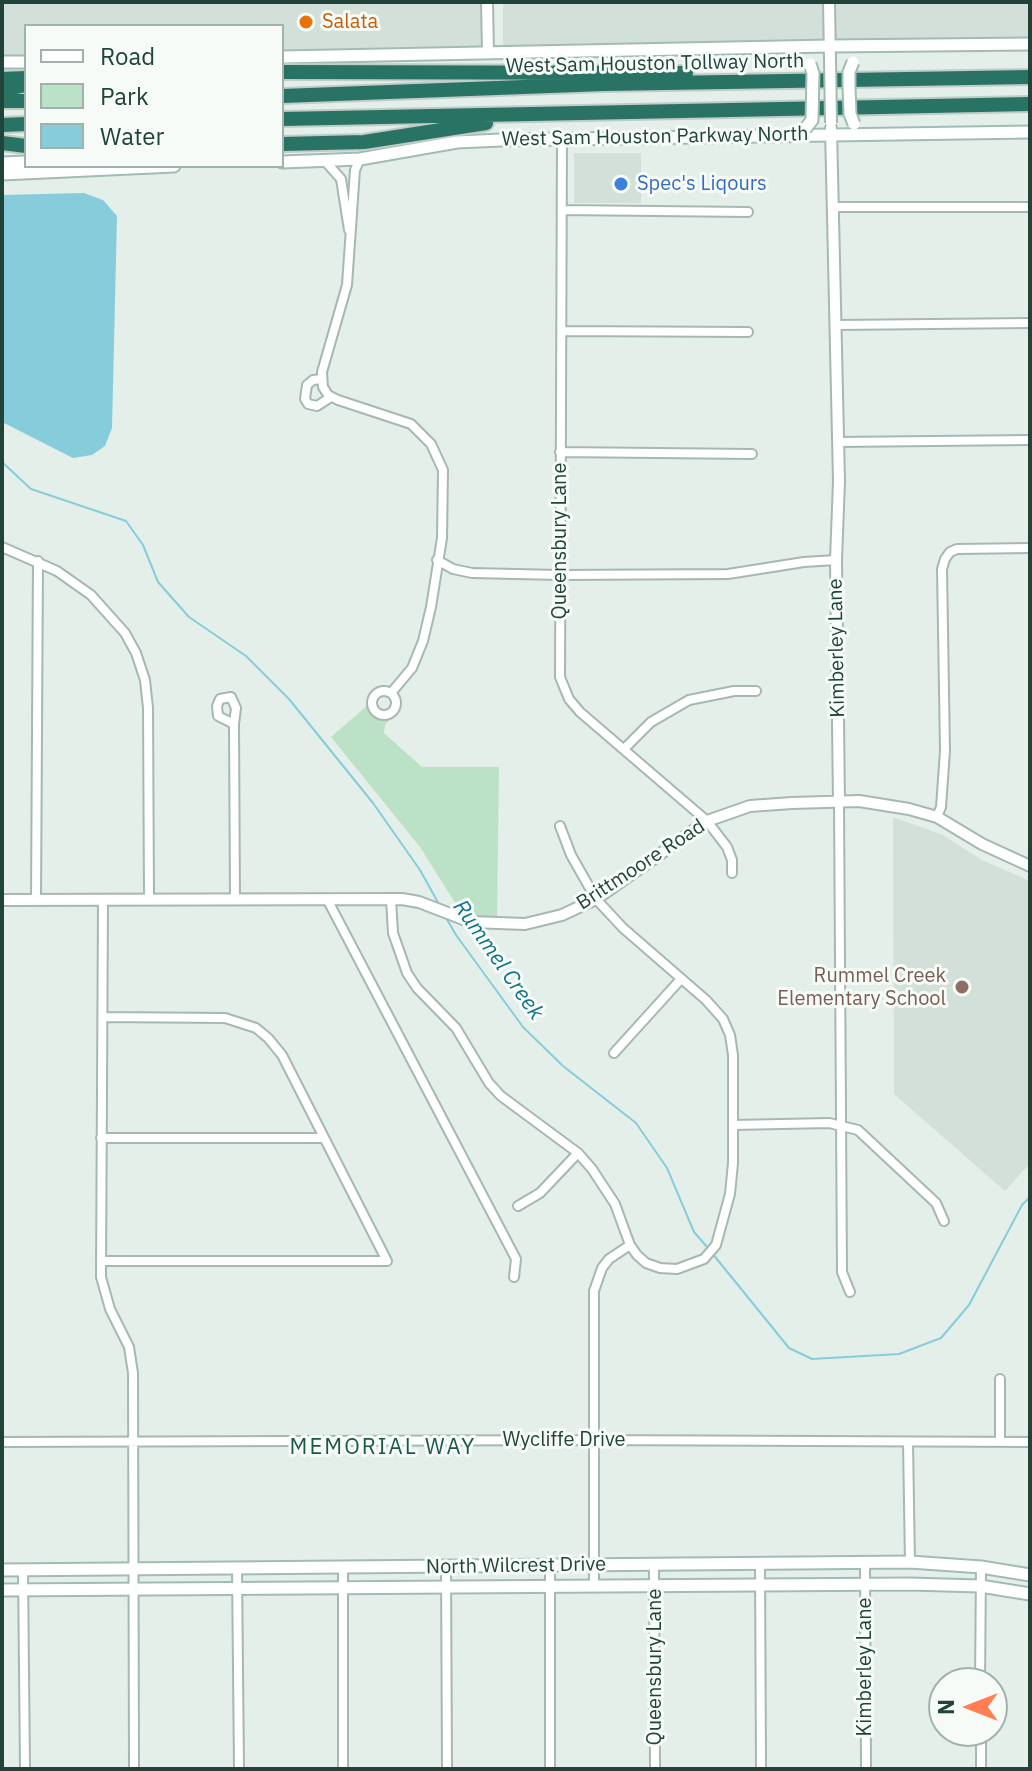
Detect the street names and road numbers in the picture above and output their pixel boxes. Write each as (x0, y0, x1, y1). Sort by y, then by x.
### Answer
street label: West Sam Houston Tollway North (506, 49, 804, 79)
street label: West Sam Houston Parkway North (501, 122, 809, 152)
street label: Queensbury Lane (548, 463, 572, 619)
street label: Kimberley Lane (824, 578, 850, 718)
street label: Brittmoore Road (572, 815, 710, 915)
street label: Wycliffe Drive (502, 1428, 626, 1452)
street label: North Wilcrest Drive (426, 1552, 606, 1580)
street label: Queensbury Lane (643, 1589, 667, 1745)
street label: Kimberley Lane (853, 1597, 877, 1737)

